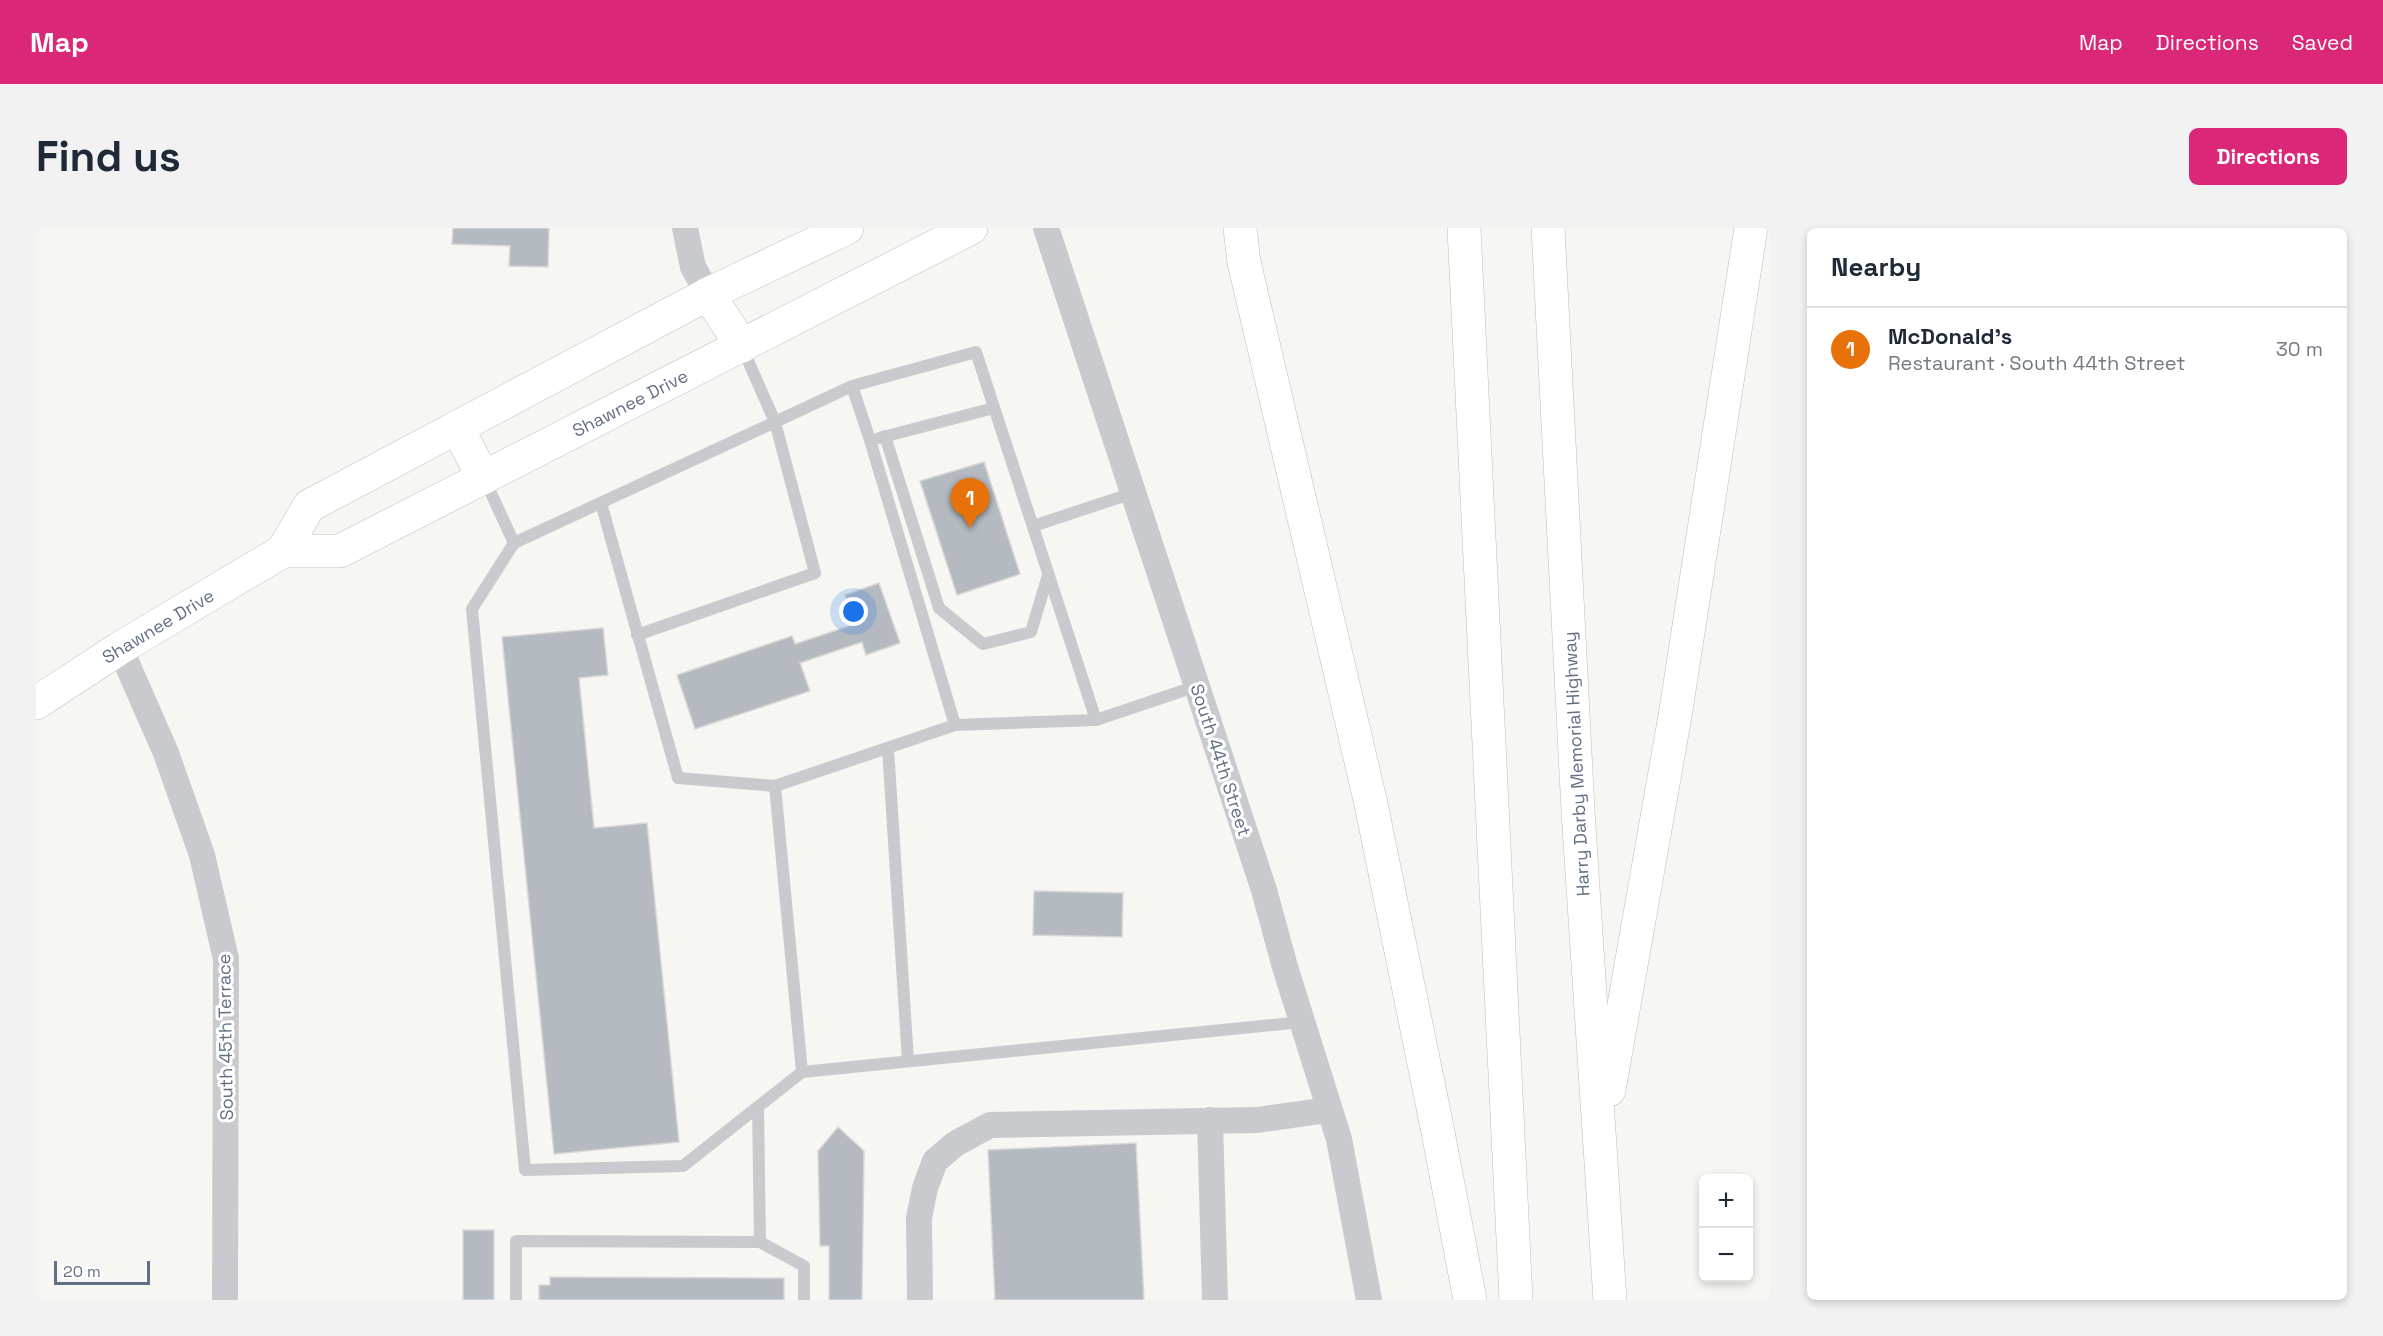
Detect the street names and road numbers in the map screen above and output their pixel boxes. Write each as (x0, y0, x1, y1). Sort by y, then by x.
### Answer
street label: Shawnee Drive (568, 364, 692, 442)
street label: Shawnee Drive (98, 583, 218, 669)
street label: Harry Darby Memorial Highway (1558, 631, 1594, 897)
street label: South 44th Street (1186, 681, 1256, 839)
street label: South 45th Terrace (212, 953, 238, 1121)

